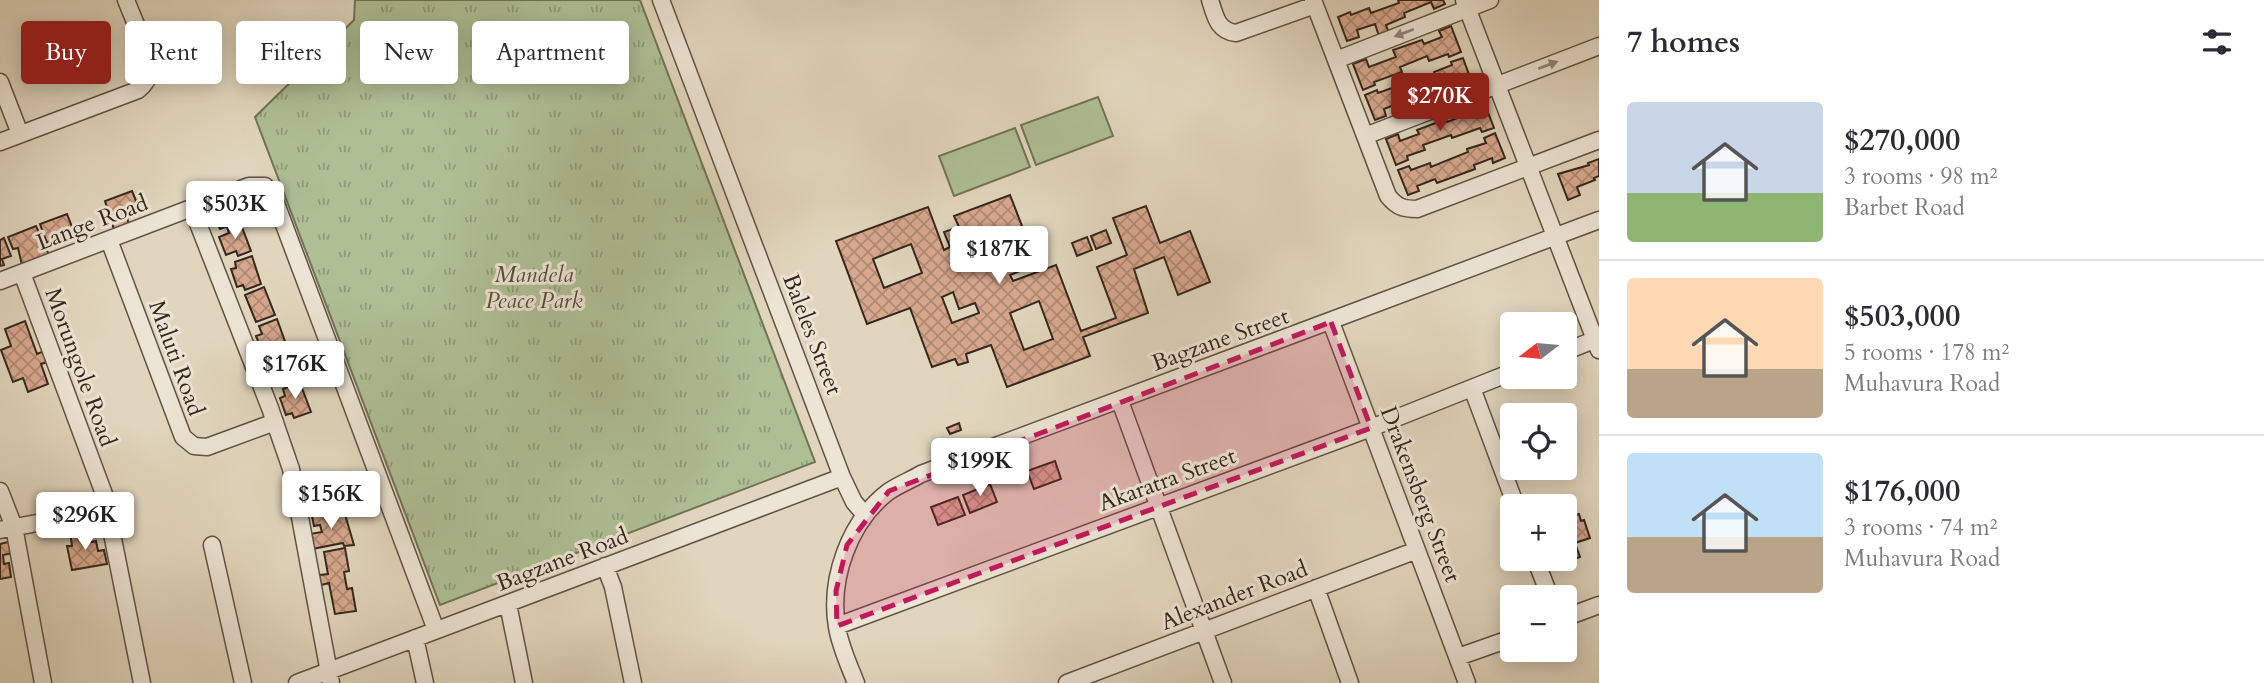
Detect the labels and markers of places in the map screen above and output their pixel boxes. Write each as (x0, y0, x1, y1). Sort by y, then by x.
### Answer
pin: $270K (1391, 74, 1489, 133)
pin: $503K (186, 182, 284, 241)
pin: $187K (950, 226, 1048, 286)
pin: $176K (246, 342, 344, 401)
pin: $199K (931, 438, 1029, 498)
pin: $156K (282, 472, 380, 531)
pin: $296K (36, 492, 134, 552)

